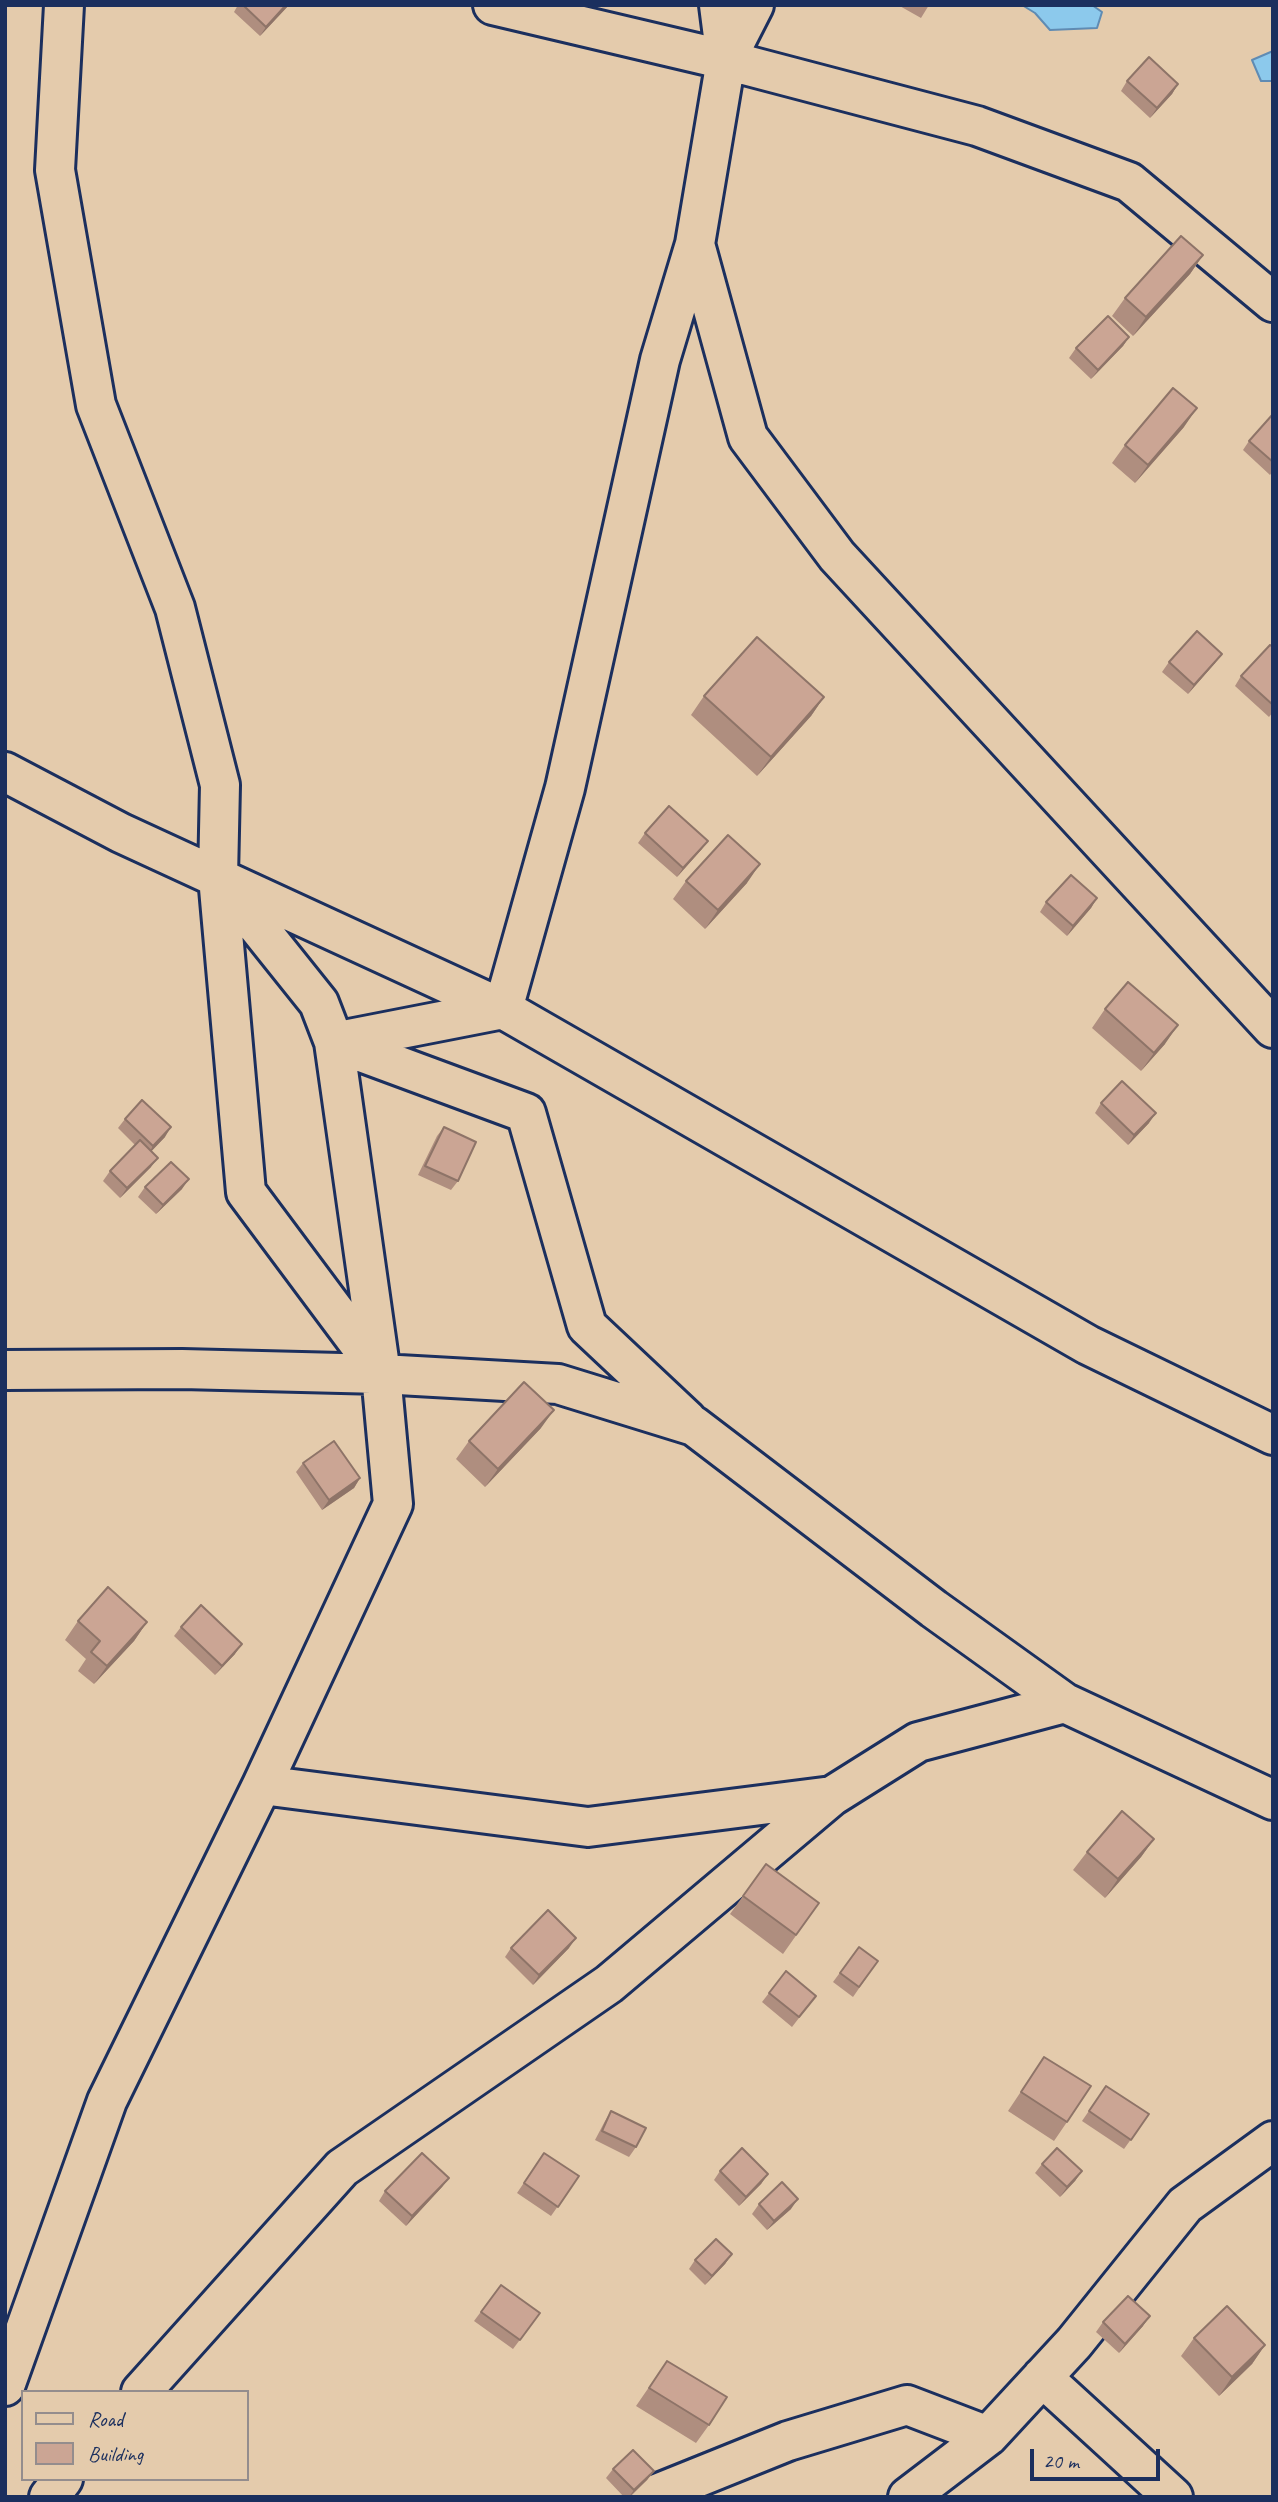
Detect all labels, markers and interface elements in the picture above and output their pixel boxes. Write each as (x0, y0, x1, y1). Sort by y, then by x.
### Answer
legend (21, 2390, 248, 2481)
text: Road (88, 2406, 123, 2432)
scale bar (1033, 2436, 1162, 2480)
text: Building (88, 2441, 143, 2467)
text: 20 m (1043, 2448, 1079, 2474)

